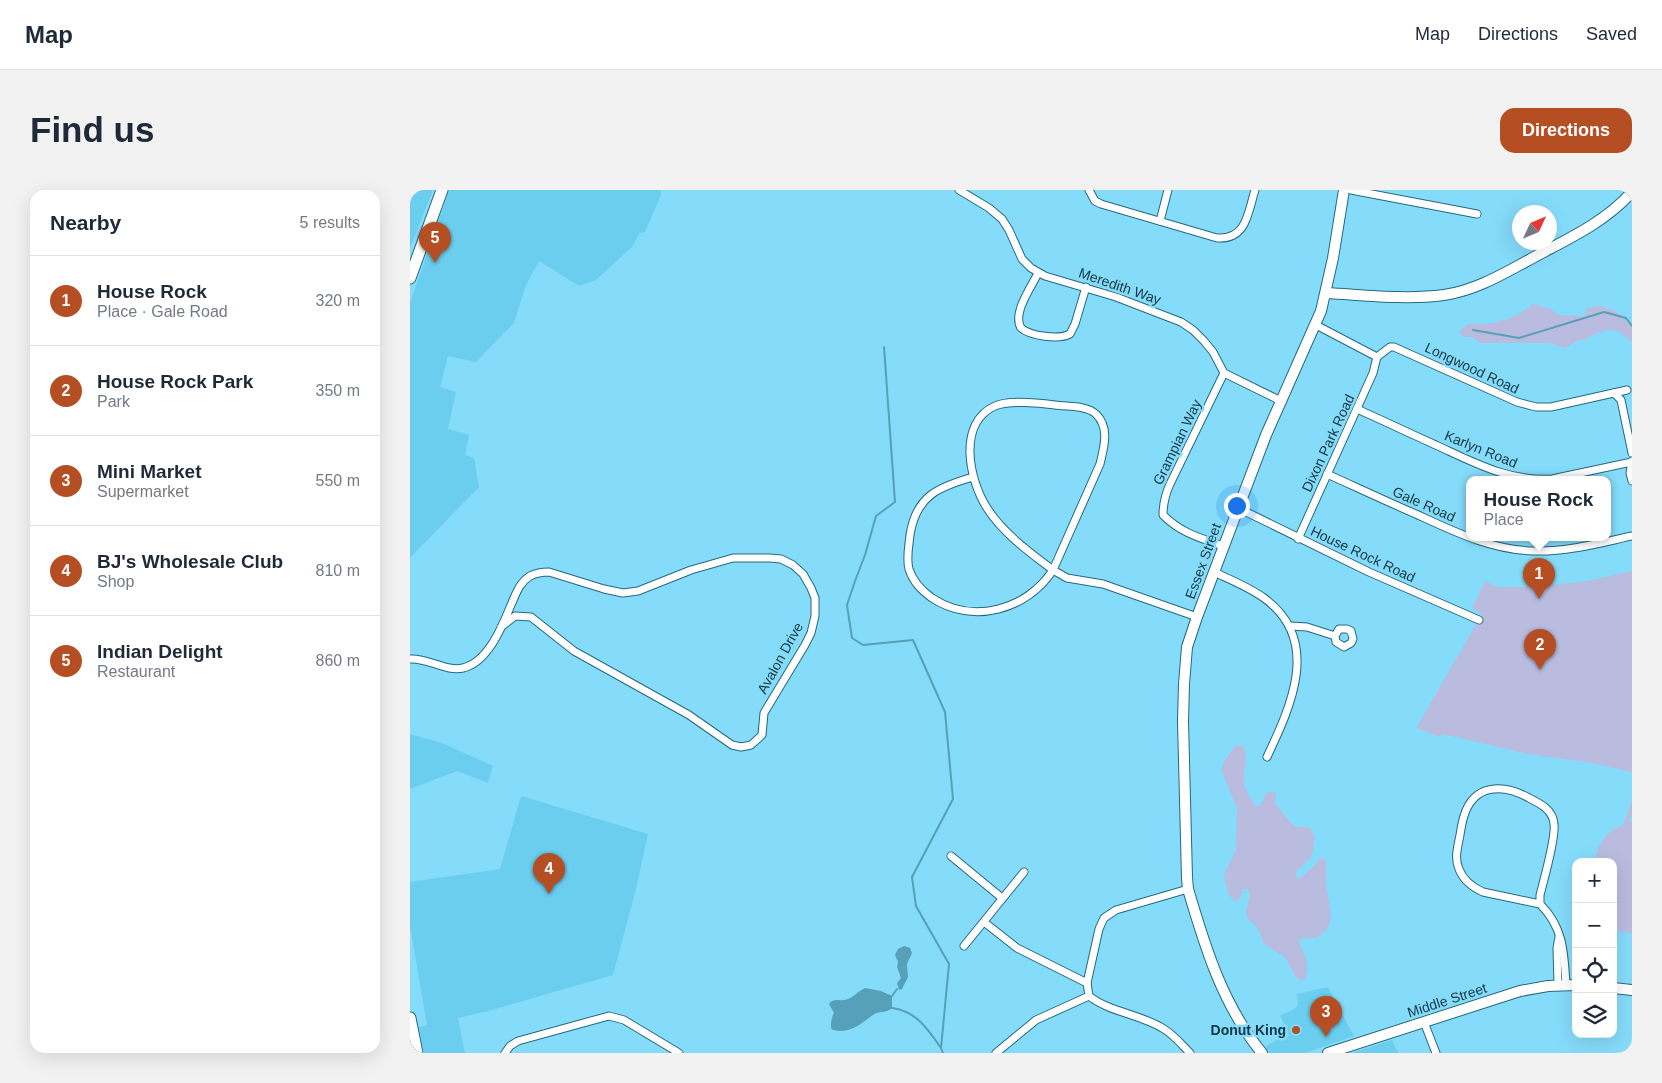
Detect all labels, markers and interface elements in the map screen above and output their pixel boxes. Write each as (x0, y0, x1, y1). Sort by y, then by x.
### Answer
text: Map (25, 21, 73, 48)
text: Map (1415, 24, 1450, 44)
text: Directions (1478, 24, 1558, 44)
text: Saved (1586, 24, 1637, 44)
button: Directions (1500, 108, 1632, 153)
text: Find us (30, 110, 154, 149)
north arrow (1512, 205, 1557, 250)
text: Nearby (50, 211, 121, 234)
text: 5 results (300, 214, 360, 231)
pin: 5 (419, 222, 451, 263)
street label: Meredith Way (1077, 264, 1163, 308)
text: House Rock (97, 281, 207, 302)
text: 1 (62, 292, 70, 309)
text: 320 m (316, 292, 360, 309)
text: Place · Gale Road (97, 303, 228, 320)
street label: Longwood Road (1422, 339, 1522, 397)
text: House Rock Park (97, 371, 253, 392)
text: 2 (62, 382, 70, 399)
text: 350 m (316, 382, 360, 399)
street label: Dixon Park Road (1298, 392, 1358, 494)
text: Park (97, 393, 130, 410)
street label: Grampian Way (1149, 397, 1205, 487)
street label: Karlyn Road (1442, 427, 1520, 471)
text: Mini Market (97, 461, 202, 482)
text: 3 (62, 472, 70, 489)
text: 550 m (316, 472, 360, 489)
popup (1466, 476, 1611, 541)
text: Supermarket (97, 483, 189, 500)
street label: Gale Road (1390, 483, 1458, 525)
text: House Rock (1484, 489, 1593, 510)
your location (1224, 493, 1250, 519)
text: Place (1484, 511, 1524, 528)
street label: Essex Street (1182, 521, 1224, 601)
street label: House Rock Road (1308, 523, 1418, 585)
text: BJ's Wholesale Club (97, 551, 283, 572)
pin: 1 (1523, 558, 1555, 599)
text: 4 (62, 562, 70, 579)
text: 810 m (316, 562, 360, 579)
text: Shop (97, 573, 134, 590)
street label: Avalon Drive (754, 619, 806, 696)
pin: 2 (1524, 629, 1556, 670)
text: Indian Delight (97, 641, 223, 662)
text: 5 (62, 652, 70, 669)
text: 860 m (316, 652, 360, 669)
text: Restaurant (97, 663, 175, 680)
pin: 4 (533, 853, 565, 894)
map controls (1572, 858, 1617, 1038)
button: + (1572, 858, 1617, 903)
button: − (1572, 903, 1617, 948)
button: locate (1572, 948, 1617, 993)
street label: Middle Street (1405, 980, 1489, 1020)
button: layers (1572, 993, 1617, 1038)
pin: 3 (1310, 996, 1342, 1037)
place label: Donut King (1211, 1022, 1286, 1038)
marker: Donut King (1290, 1024, 1302, 1036)

